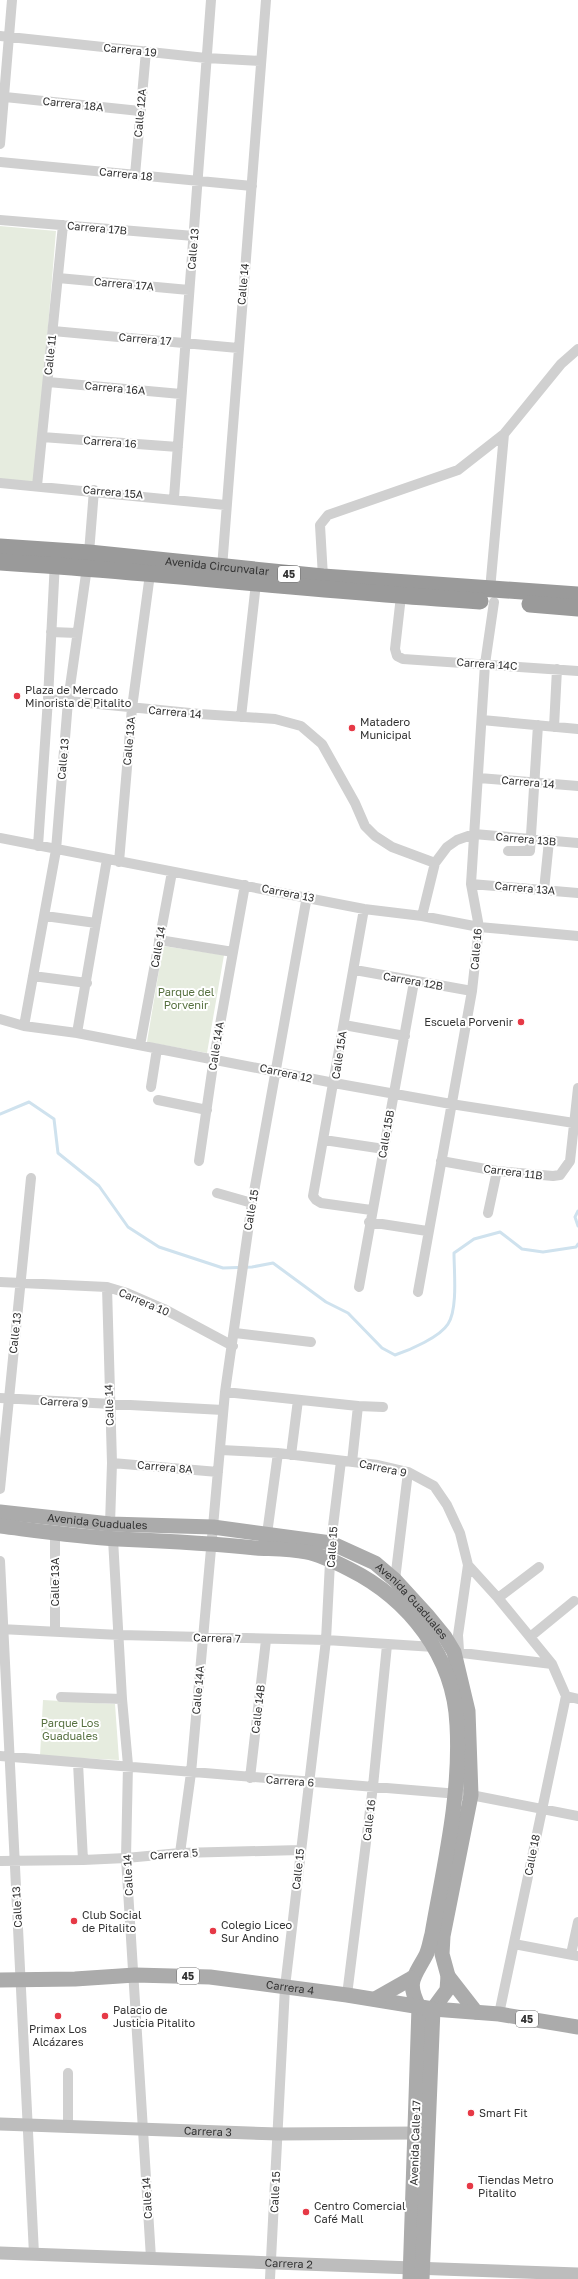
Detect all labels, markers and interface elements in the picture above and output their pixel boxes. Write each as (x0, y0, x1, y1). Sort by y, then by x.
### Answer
street label: Carrera 19 (103, 40, 157, 59)
street label: Calle 12A (131, 87, 148, 138)
street label: Carrera 18A (42, 94, 105, 113)
street label: Carrera 18 (99, 164, 154, 183)
street label: Carrera 17B (66, 218, 128, 237)
street label: Calle 13 (184, 228, 201, 270)
street label: Calle 14 (234, 262, 251, 305)
street label: Carrera 17A (93, 274, 155, 293)
street label: Carrera 17 (118, 330, 172, 347)
street label: Calle 11 (41, 334, 58, 376)
street label: Carrera 16A (84, 378, 147, 397)
street label: Carrera 16 (83, 433, 138, 450)
street label: Carrera 15A (82, 482, 145, 501)
street label: Avenida Circunvalar (165, 554, 270, 578)
road number: 45 (278, 566, 300, 582)
street label: Carrera 14C (456, 655, 518, 672)
place label: Plaza de Mercado Minorista de Pitalito (25, 683, 132, 709)
marker: Plaza de Mercado Minorista de Pitalito (12, 691, 22, 701)
street label: Carrera 14 (148, 703, 203, 720)
street label: Calle 13A (120, 715, 137, 766)
place label: Matadero Municipal (360, 715, 412, 741)
marker: Matadero Municipal (347, 723, 357, 733)
street label: Calle 13 (54, 738, 71, 780)
street label: Carrera 14 (501, 773, 556, 790)
street label: Carrera 13B (495, 829, 557, 848)
street label: Carrera 13A (494, 878, 557, 897)
street label: Carrera 13 (261, 881, 316, 904)
street label: Calle 14 (147, 925, 168, 969)
street label: Calle 16 (467, 927, 484, 970)
street label: Carrera 12B (382, 969, 444, 992)
park label: Parque del Porvenir (158, 985, 215, 1011)
place label: Escuela Porvenir (424, 1015, 514, 1028)
marker: Escuela Porvenir (516, 1017, 526, 1027)
street label: Calle 14A (205, 1020, 226, 1071)
street label: Calle 15A (328, 1029, 349, 1080)
street label: Carrera 12 (259, 1061, 314, 1084)
street label: Calle 15B (375, 1109, 396, 1159)
street label: Carrera 11B (483, 1161, 543, 1182)
street label: Calle 15 (241, 1188, 261, 1231)
street label: Carrera 10 (117, 1285, 172, 1318)
street label: Calle 13 (6, 1312, 23, 1354)
street label: Calle 14 (101, 1384, 116, 1426)
street label: Carrera 9 (40, 1394, 89, 1409)
street label: Carrera 9 (358, 1456, 408, 1479)
street label: Carrera 8A (137, 1458, 194, 1475)
street label: Avenida Guaduales (47, 1510, 148, 1531)
street label: Calle 15 (324, 1526, 339, 1568)
street label: Calle 13A (48, 1557, 61, 1606)
street label: Avenida Guaduales (373, 1559, 451, 1642)
street label: Carrera 7 (193, 1630, 241, 1645)
street label: Calle 14A (189, 1664, 206, 1715)
street label: Calle 14B (248, 1684, 267, 1734)
park label: Parque Los Guaduales (41, 1716, 99, 1742)
street label: Carrera 6 (265, 1772, 315, 1789)
street label: Calle 16 (360, 1798, 378, 1841)
street label: Calle 18 (521, 1833, 542, 1877)
street label: Carrera 5 (150, 1845, 198, 1862)
street label: Calle 15 (289, 1848, 306, 1890)
street label: Calle 14 (120, 1854, 135, 1896)
street label: Calle 13 (9, 1886, 24, 1928)
place label: Club Social de Pitalito (82, 1908, 142, 1934)
marker: Club Social de Pitalito (69, 1916, 79, 1926)
place label: Colegio Liceo Sur Andino (221, 1918, 293, 1944)
marker: Colegio Liceo Sur Andino (208, 1926, 218, 1936)
road number: 45 (177, 1968, 199, 1984)
street label: Carrera 4 (265, 1977, 315, 1997)
place label: Palacio de Justicia Pitalito (113, 2003, 195, 2029)
marker: Primax Los Alcázares (53, 2011, 63, 2021)
marker: Palacio de Justicia Pitalito (100, 2011, 110, 2021)
road number: 45 (516, 2011, 538, 2027)
place label: Primax Los Alcázares (29, 2022, 87, 2048)
street label: Avenida Calle 17 (407, 2100, 422, 2186)
place label: Smart Fit (479, 2106, 528, 2119)
marker: Smart Fit (466, 2108, 476, 2118)
street label: Carrera 3 (184, 2124, 232, 2138)
street label: Calle 15 (267, 2171, 282, 2213)
place label: Tiendas Metro Pitalito (478, 2173, 554, 2199)
street label: Calle 14 (139, 2177, 154, 2219)
marker: Tiendas Metro Pitalito (465, 2181, 475, 2191)
place label: Centro Comercial Café Mall (314, 2199, 406, 2225)
marker: Centro Comercial Café Mall (301, 2207, 311, 2217)
street label: Carrera 2 (265, 2256, 313, 2270)

